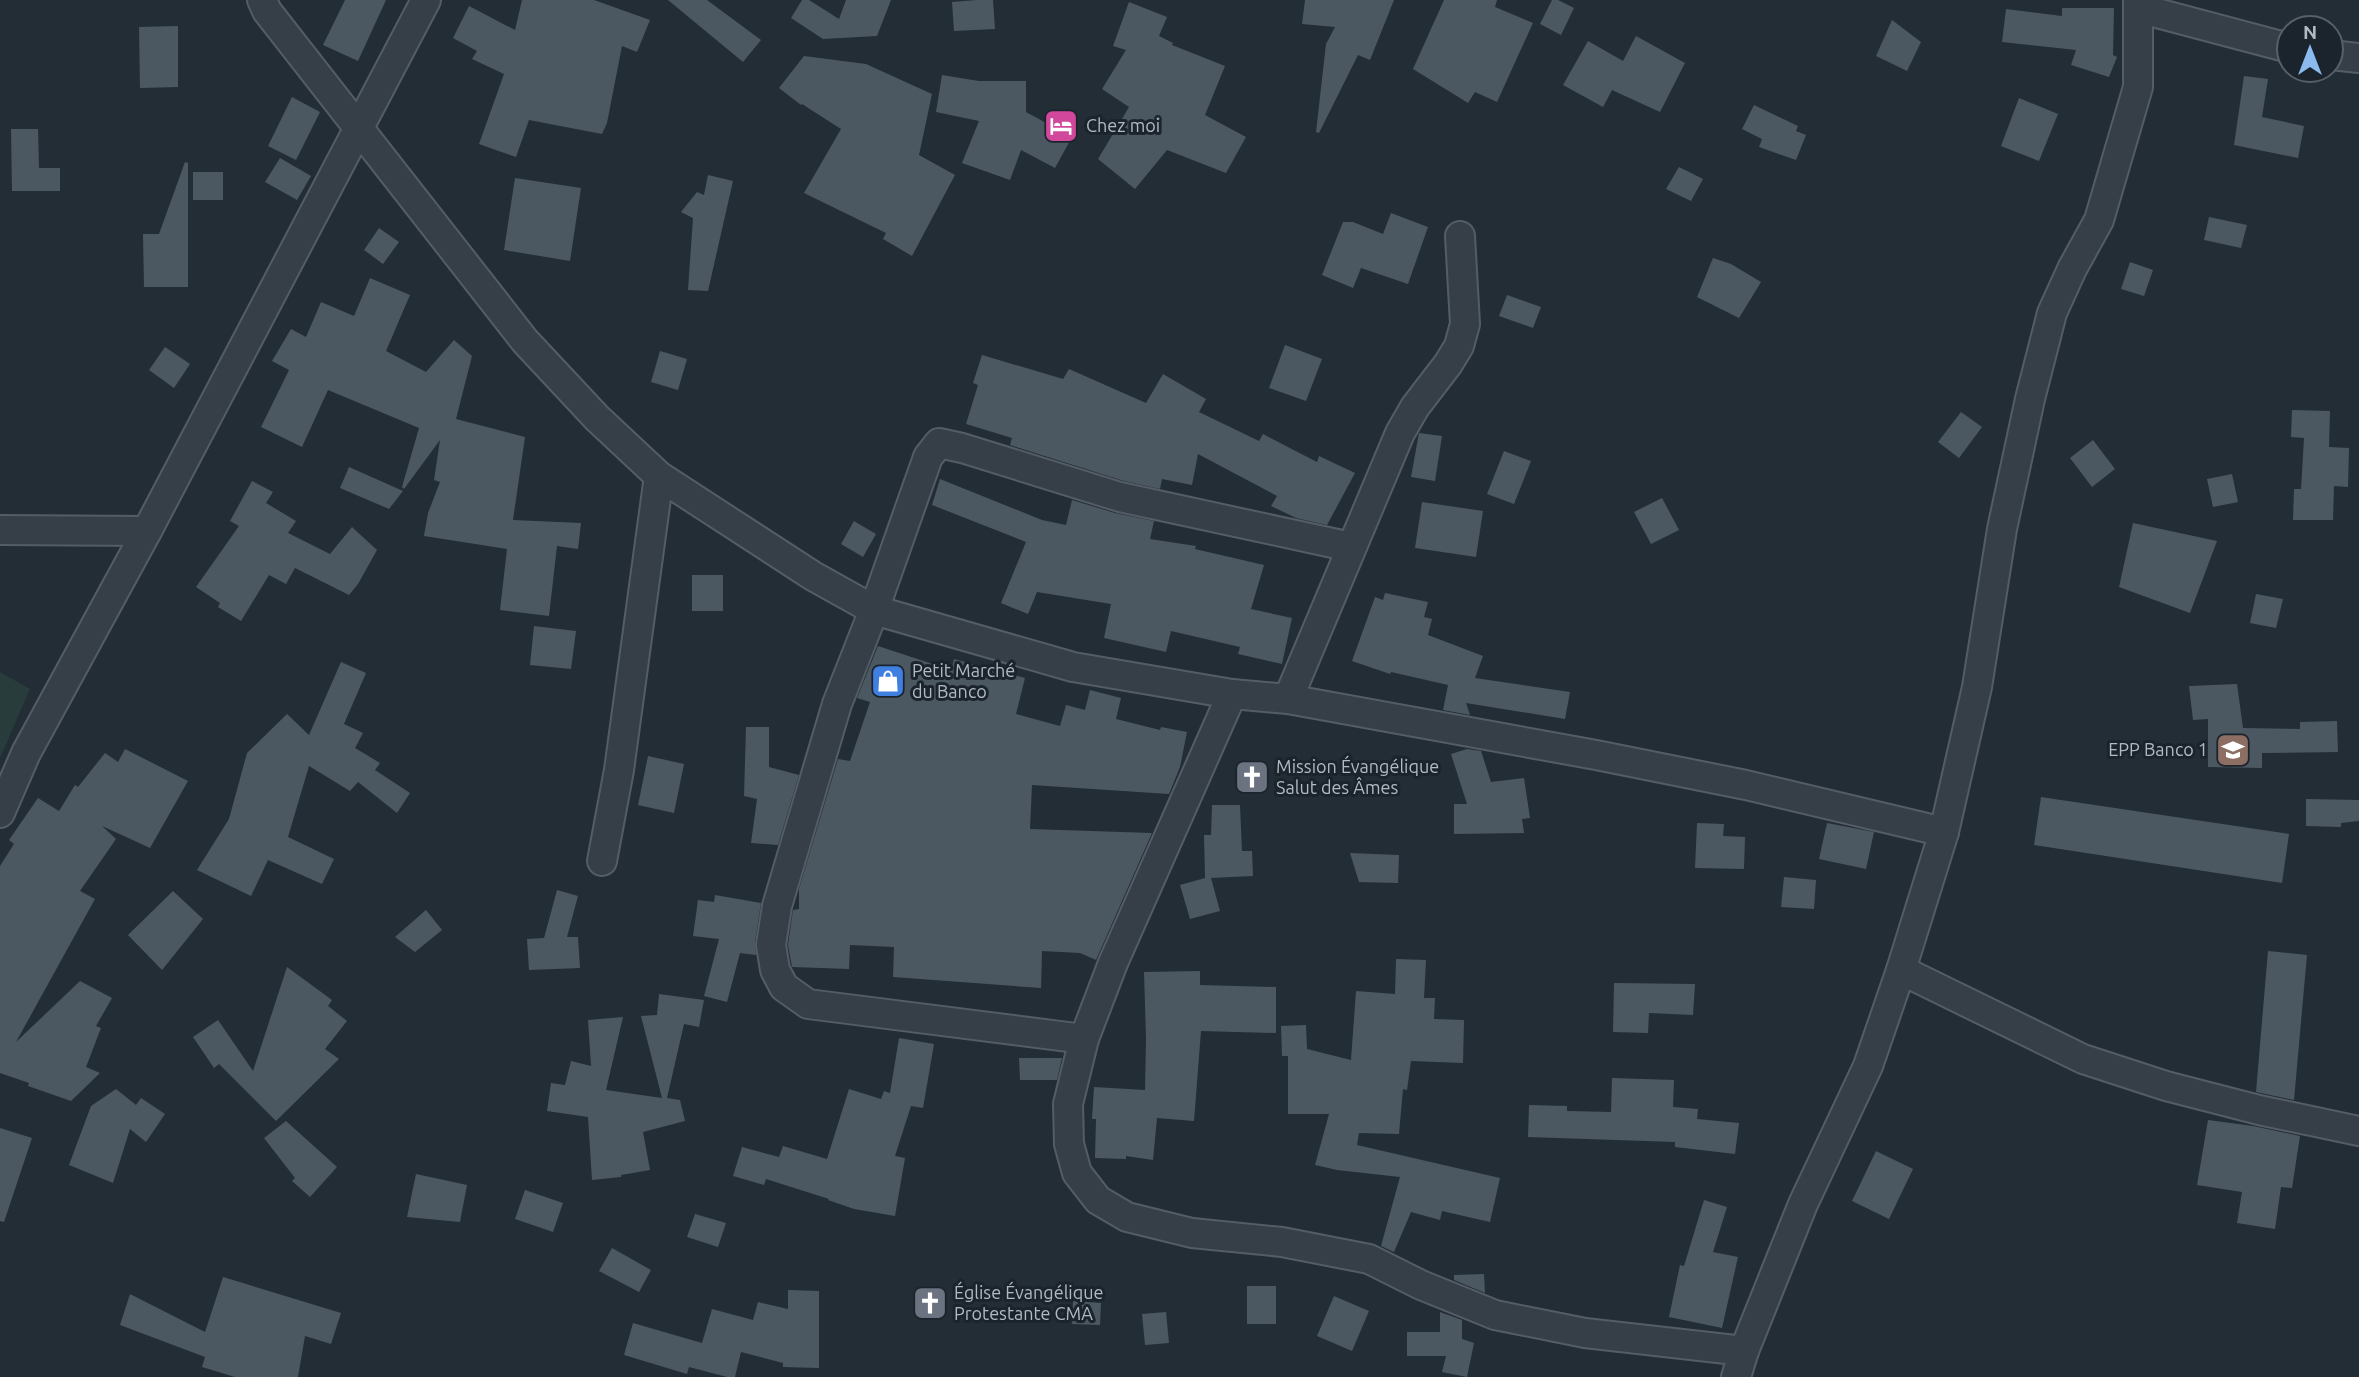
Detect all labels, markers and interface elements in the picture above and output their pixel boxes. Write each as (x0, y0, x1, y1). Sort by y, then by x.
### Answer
north arrow (2275, 14, 2345, 84)
text: N (2303, 21, 2317, 43)
hotel icon: Chez moi (1042, 107, 1080, 145)
place label: Chez moi (1086, 115, 1160, 135)
place label: Petit Marché du Banco (912, 660, 1015, 701)
shop icon: Petit Marché du Banco (869, 662, 907, 700)
school or university icon: EPP Banco 1 (2214, 731, 2252, 769)
place label: EPP Banco 1 (2108, 739, 2208, 759)
place label: Mission Évangélique Salut des Âmes (1276, 755, 1439, 797)
church icon: Mission Évangélique Salut des Âmes (1233, 758, 1271, 796)
place label: Église Évangélique Protestante CMA (954, 1281, 1104, 1323)
church icon: Église Évangélique Protestante CMA (911, 1284, 949, 1322)

